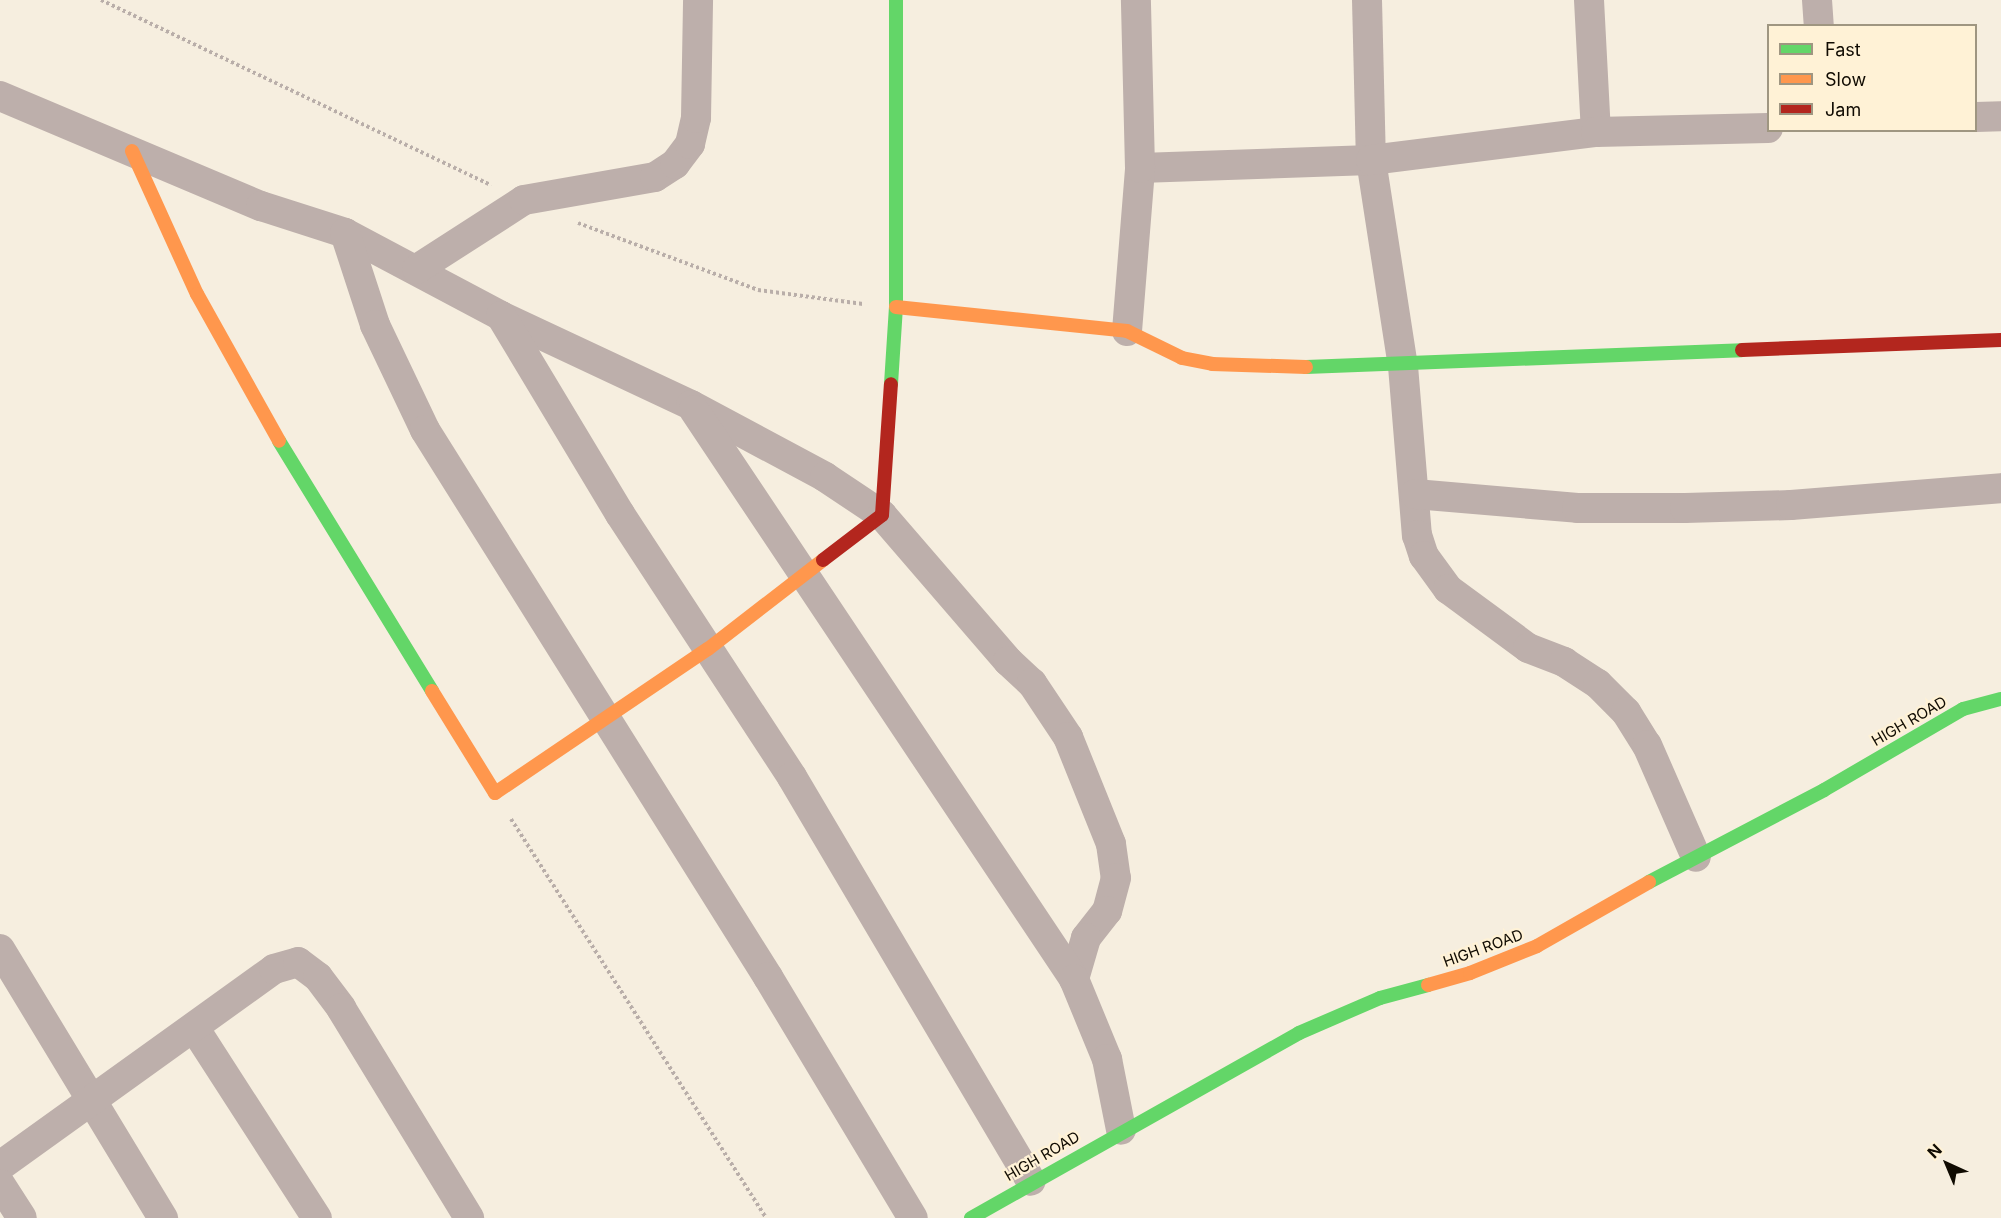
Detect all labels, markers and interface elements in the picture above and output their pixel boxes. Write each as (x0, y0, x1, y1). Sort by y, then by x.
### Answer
legend (1767, 24, 1977, 132)
text: Fast (1825, 39, 1861, 60)
text: Slow (1825, 69, 1866, 90)
text: Jam (1825, 99, 1861, 120)
street label: HIGH ROAD (1868, 692, 1950, 750)
street label: HIGH ROAD (1441, 925, 1525, 971)
street label: HIGH ROAD (1001, 1127, 1083, 1185)
north arrow (1917, 1134, 1977, 1194)
text: N (1923, 1140, 1946, 1162)

